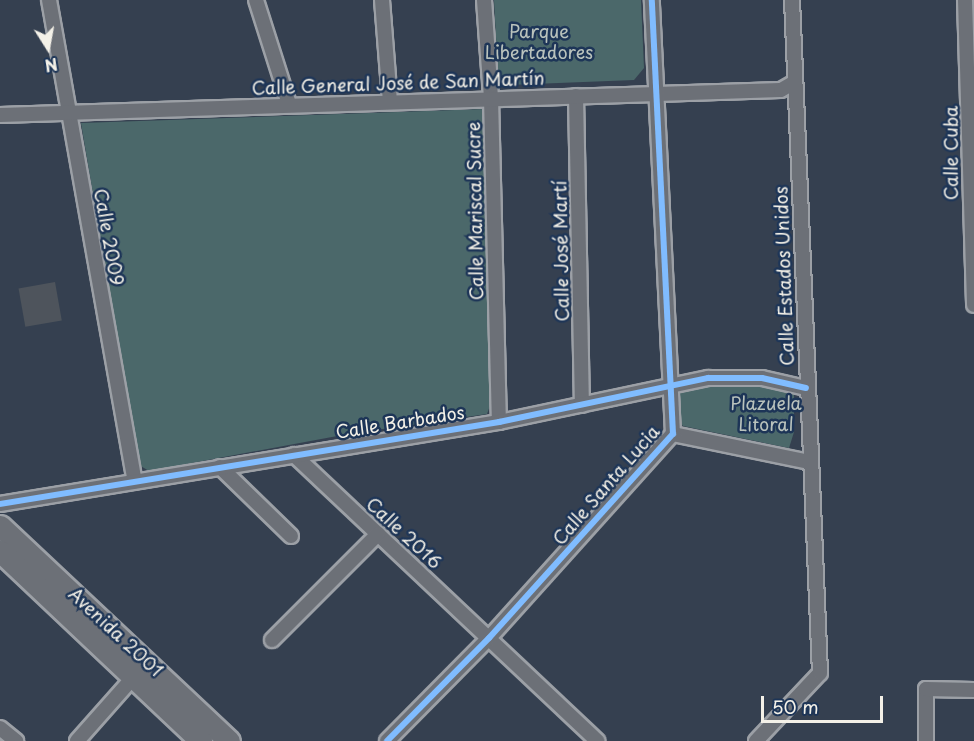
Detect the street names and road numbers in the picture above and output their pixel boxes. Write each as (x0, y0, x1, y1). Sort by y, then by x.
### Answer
street label: Calle General José de San Martín (251, 67, 545, 99)
street label: Calle Cuba (940, 105, 962, 201)
street label: Calle Mariscal Sucre (463, 121, 487, 301)
street label: Calle José Martí (549, 180, 573, 322)
street label: Calle Estados Unidos (770, 185, 798, 367)
street label: Calle 2009 (90, 187, 128, 287)
street label: Calle Barbados (334, 401, 466, 443)
street label: Calle Santa Lucia (548, 420, 664, 550)
street label: Calle 2016 (362, 493, 446, 573)
street label: Avenida 2001 (65, 583, 167, 681)

